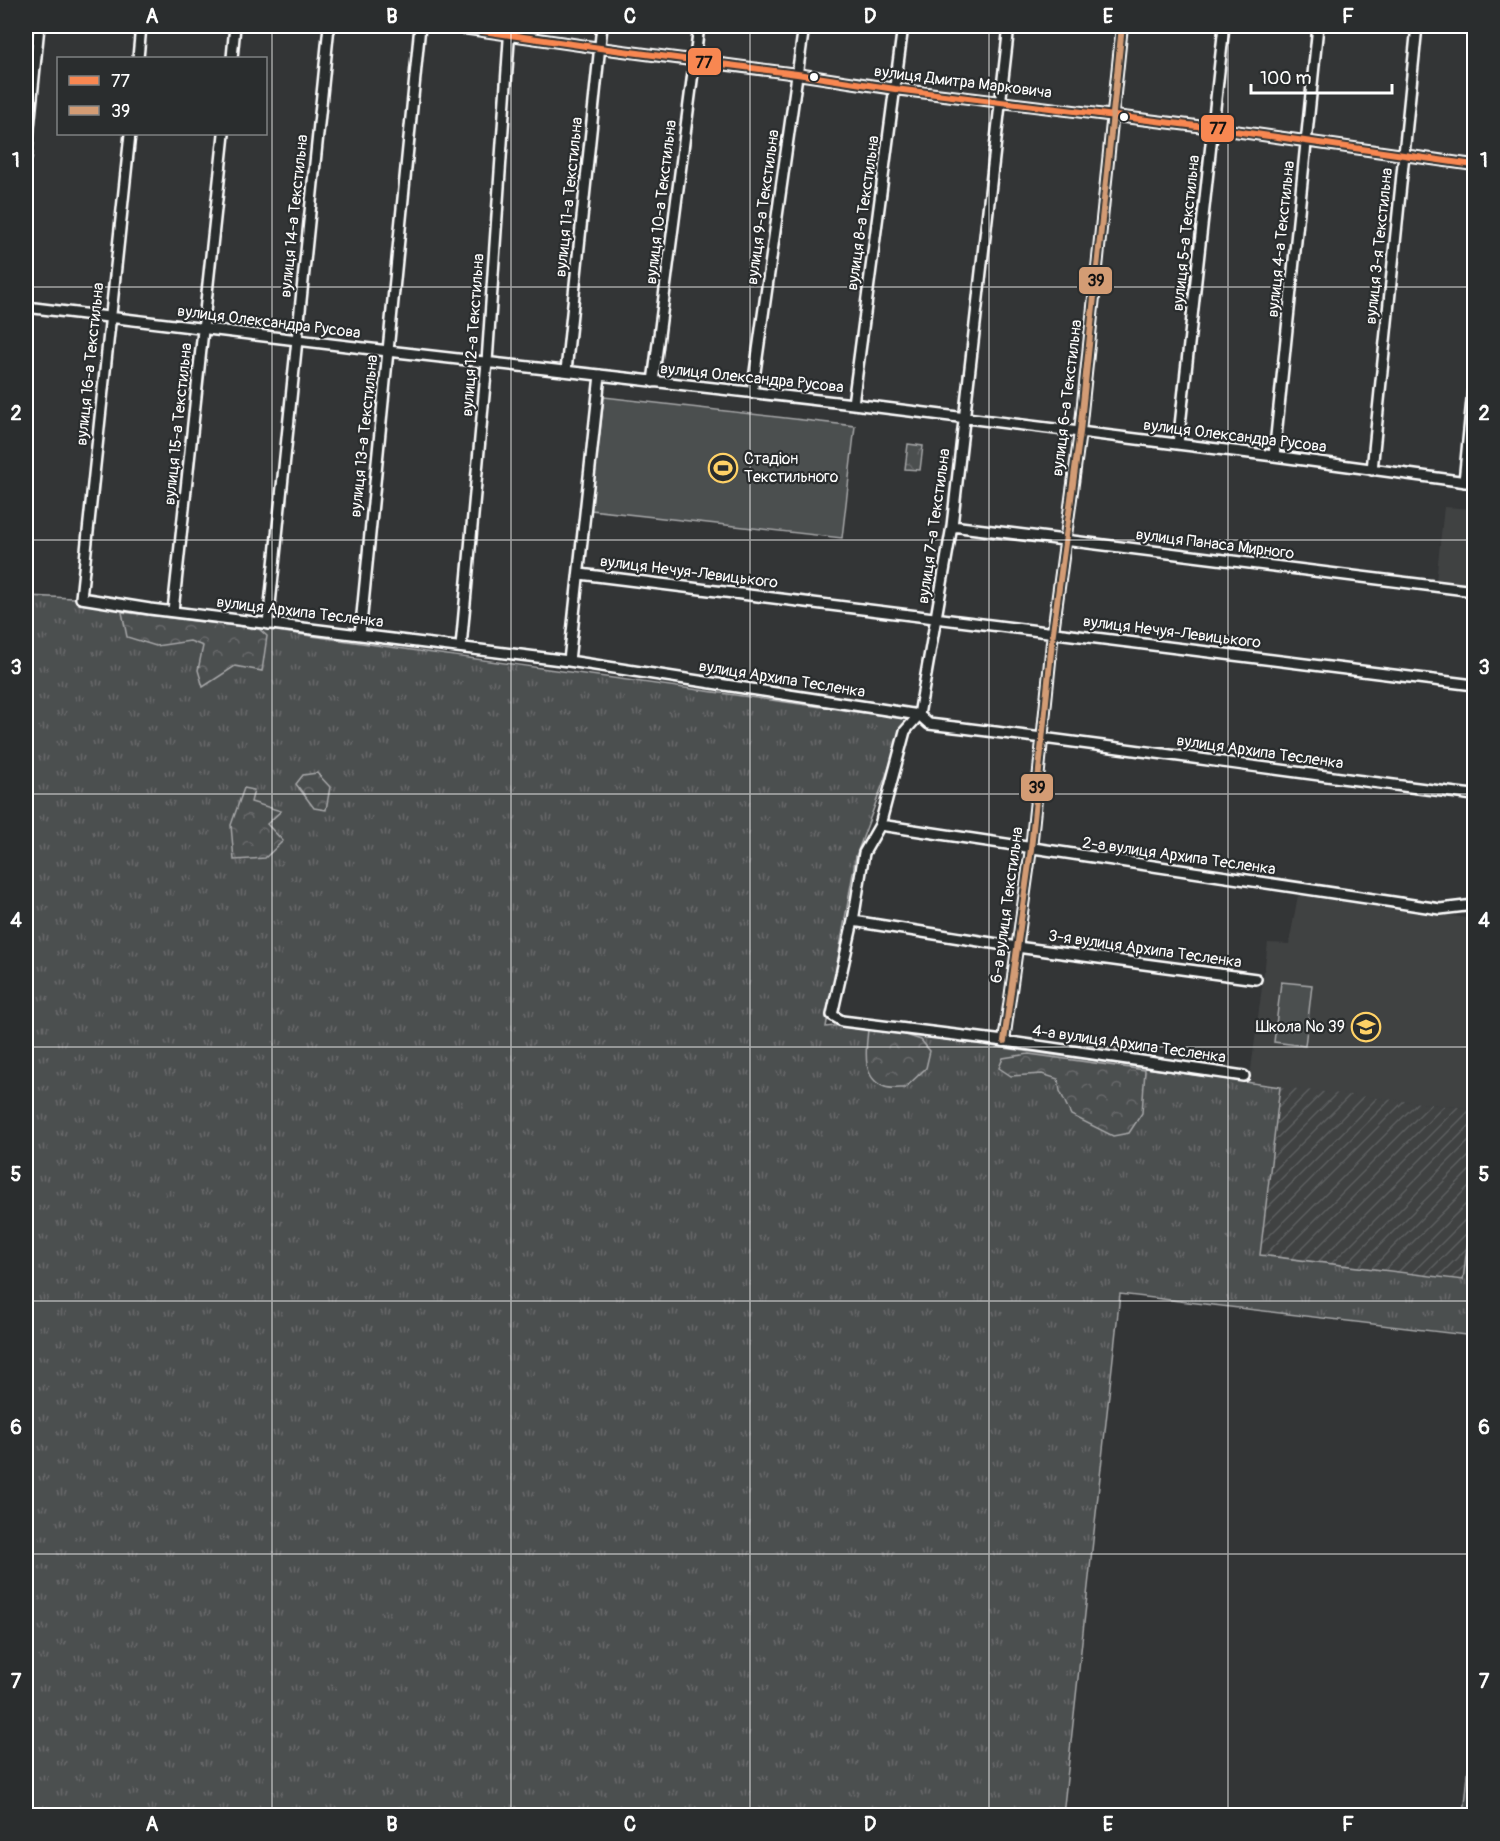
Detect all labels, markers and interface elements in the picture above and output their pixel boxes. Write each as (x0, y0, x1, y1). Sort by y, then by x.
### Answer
text: A (146, 4, 159, 29)
text: B (386, 4, 398, 29)
text: C (624, 4, 636, 29)
text: D (864, 4, 877, 29)
text: E (1103, 4, 1114, 29)
text: F (1342, 4, 1354, 29)
line badge: 77 (687, 47, 722, 76)
text: 77 (696, 53, 713, 73)
legend (57, 57, 267, 135)
scale bar (1251, 57, 1392, 95)
street label: вулиця Дмитра Марковича (873, 61, 1053, 103)
text: 100 m (1260, 67, 1312, 90)
text: 77 (111, 70, 131, 93)
unlabelled marker (808, 71, 820, 83)
text: 39 (111, 100, 130, 123)
unlabelled marker (1118, 111, 1130, 123)
line badge: 77 (1200, 114, 1235, 143)
street label: вулиця 11-а Текстильна (551, 116, 587, 278)
street label: вулиця 10-а Текстильна (641, 119, 681, 285)
text: 77 (1210, 119, 1227, 139)
street label: вулиця 9-а Текстильна (742, 128, 784, 286)
street label: вулиця 14-а Текстильна (275, 134, 313, 298)
street label: вулиця 8-а Текстильна (842, 134, 884, 292)
text: 1 (12, 148, 20, 173)
text: 1 (1480, 148, 1488, 173)
street label: вулиця 5-а Текстильна (1168, 154, 1204, 312)
street label: вулиця 4-а Текстильна (1263, 160, 1299, 318)
street label: вулиця 3-я Текстильна (1361, 167, 1397, 325)
street label: вулиця 12-а Текстильна (457, 253, 489, 417)
line badge: 39 (1078, 266, 1113, 295)
text: 39 (1087, 271, 1105, 291)
street label: вулиця 16-а Текстильна (71, 282, 109, 446)
street label: вулиця Олександра Русова (176, 301, 362, 343)
street label: вулиця 6-а Текстильна (1047, 319, 1087, 477)
street label: вулиця 15-а Текстильна (160, 342, 196, 506)
street label: вулиця 13-а Текстильна (346, 354, 382, 518)
street label: вулиця Олександра Русова (659, 358, 845, 398)
text: 2 (10, 401, 22, 426)
text: 2 (1478, 401, 1490, 426)
street label: вулиця Олександра Русова (1142, 415, 1328, 457)
street label: вулиця 7-а Текстильна (913, 447, 955, 605)
place label: Стадіон Текстильного (744, 449, 839, 487)
sports icon: Стадіон Текстильного (707, 452, 739, 484)
street label: вулиця Панаса Мирного (1135, 524, 1296, 564)
street label: вулиця Нечуя-Левицького (599, 551, 780, 593)
street label: вулиця Архипа Тесленка (215, 592, 385, 632)
street label: вулиця Нечуя-Левицького (1082, 611, 1263, 653)
text: 3 (10, 655, 22, 680)
text: 3 (1478, 655, 1490, 680)
street label: вулиця Архипа Тесленка (697, 656, 867, 702)
street label: вулиця Архипа Тесленка (1175, 730, 1345, 774)
line badge: 39 (1020, 773, 1054, 802)
text: 39 (1028, 778, 1046, 798)
street label: 6-а вулиця Текстильна (986, 826, 1028, 984)
street label: 2-а вулиця Архипа Тесленка (1081, 833, 1277, 879)
text: 4 (10, 908, 22, 933)
text: 4 (1478, 908, 1490, 933)
street label: 3-я вулиця Архипа Тесленка (1047, 926, 1243, 972)
school or university icon: Школа № 39 (1350, 1011, 1382, 1043)
place label: Школа № 39 (1256, 1017, 1345, 1037)
street label: 4-а вулиця Архипа Тесленка (1031, 1021, 1227, 1067)
text: 5 (11, 1162, 22, 1187)
text: 5 (1479, 1162, 1490, 1187)
text: 6 (10, 1415, 22, 1440)
text: 6 (1478, 1415, 1490, 1440)
text: 7 (11, 1669, 22, 1694)
text: 7 (1479, 1669, 1490, 1694)
text: A (146, 1812, 159, 1837)
text: B (386, 1812, 398, 1837)
text: C (624, 1812, 636, 1837)
text: D (864, 1812, 877, 1837)
text: E (1103, 1812, 1114, 1837)
text: F (1342, 1812, 1354, 1837)

